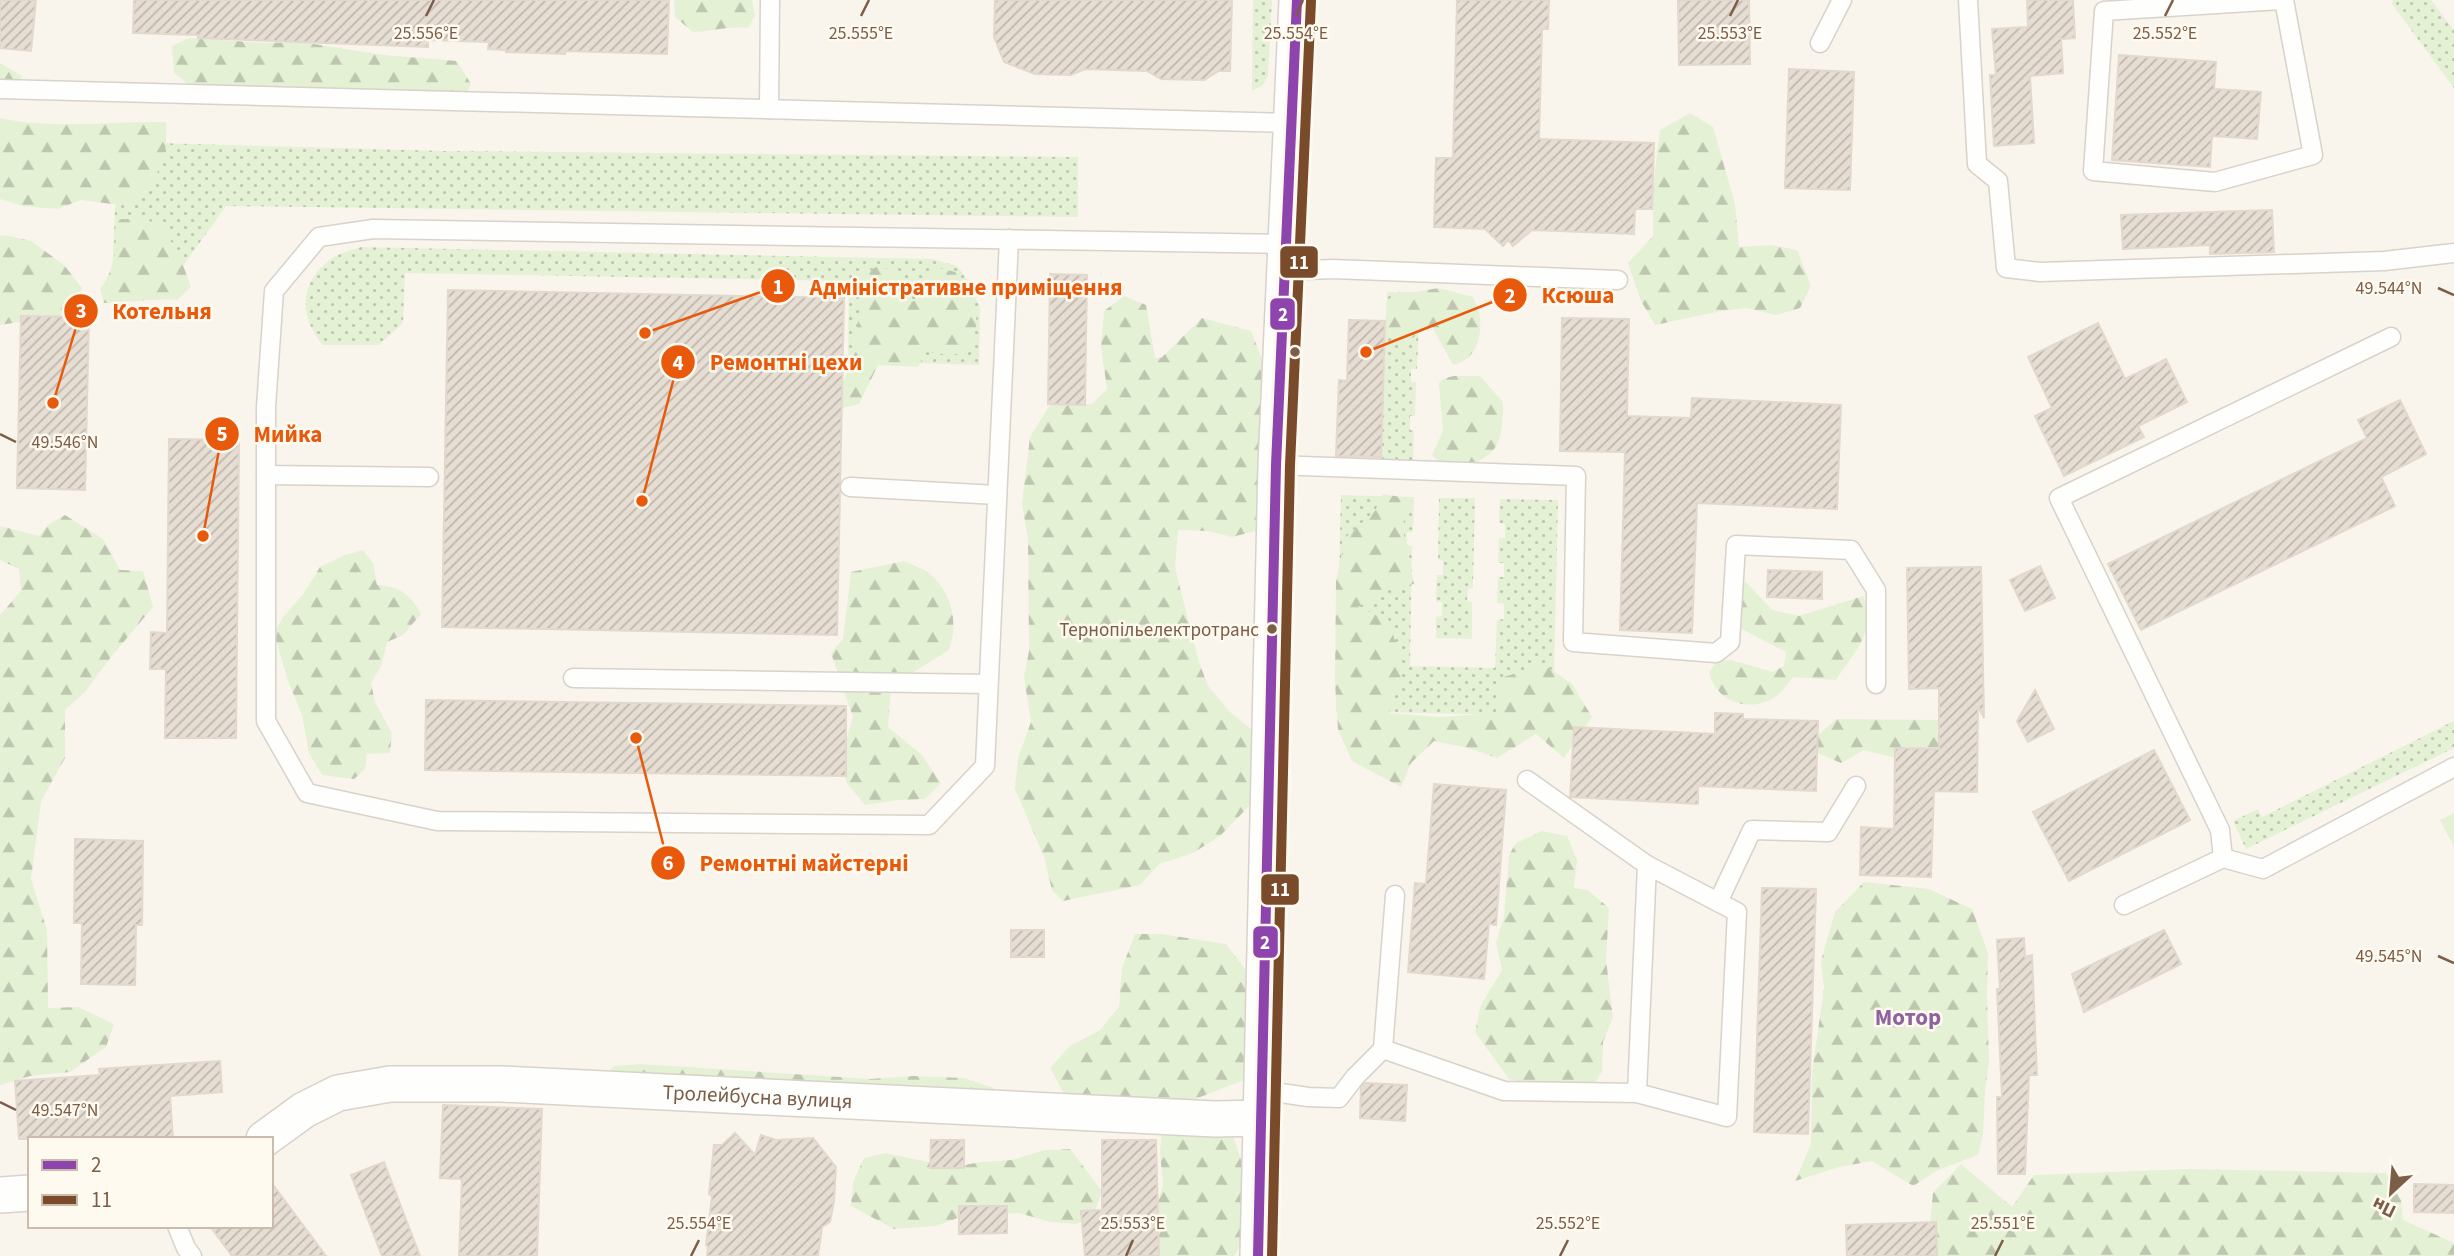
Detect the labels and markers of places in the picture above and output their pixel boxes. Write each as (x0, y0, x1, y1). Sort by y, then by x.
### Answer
callout: Адміністративне приміщення (761, 264, 1137, 308)
callout: Ксюша (1493, 273, 1628, 317)
callout: Котельня (64, 289, 226, 333)
callout: Ремонтні цехи (661, 340, 876, 384)
unlabelled marker (1288, 345, 1302, 359)
callout: Мийка (204, 412, 336, 456)
place label: Тернопільелектротранс (1059, 617, 1259, 644)
marker: Тернопільелектротранс (1265, 622, 1279, 636)
callout: Ремонтні майстерні (651, 841, 923, 885)

